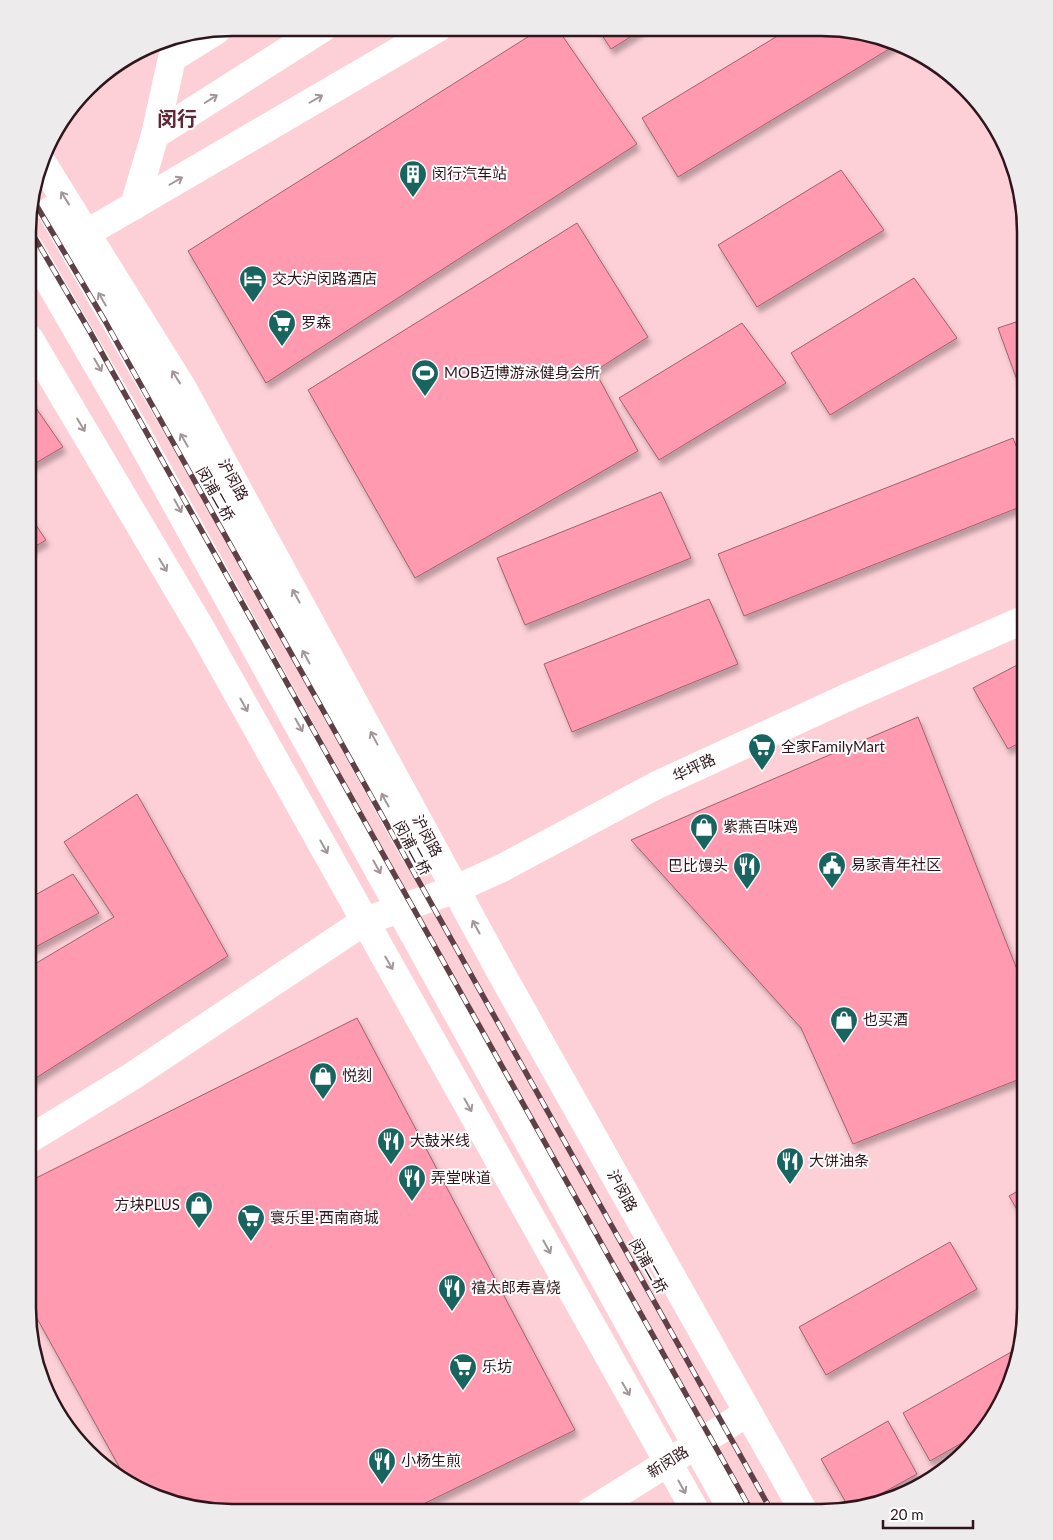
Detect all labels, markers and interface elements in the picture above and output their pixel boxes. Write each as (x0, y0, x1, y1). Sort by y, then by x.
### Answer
one-way arrow (203, 94, 217, 104)
one-way arrow (309, 94, 324, 104)
district label: 闵行 (157, 106, 197, 130)
building icon: 闵行汽车站 (398, 159, 428, 198)
place label: 闵行汽车站 (432, 164, 507, 182)
one-way arrow (168, 176, 183, 186)
one-way arrow (60, 192, 70, 206)
hotel icon: 交大沪闵路酒店 (238, 264, 268, 303)
place label: 交大沪闵路酒店 (272, 269, 377, 287)
one-way arrow (97, 292, 107, 307)
supermarket icon: 罗森 (267, 308, 297, 347)
place label: 罗森 (301, 313, 331, 331)
one-way arrow (93, 357, 103, 371)
sports icon: MOB迈博游泳健身会所 (410, 358, 440, 397)
place label: MOB迈博游泳健身会所 (444, 363, 600, 381)
one-way arrow (171, 370, 181, 384)
one-way arrow (76, 417, 86, 431)
one-way arrow (178, 433, 188, 447)
street label: 沪闵路 (215, 455, 253, 504)
street label: 闵浦二桥 (193, 463, 239, 524)
one-way arrow (173, 499, 183, 514)
one-way arrow (159, 557, 169, 571)
one-way arrow (291, 589, 301, 604)
one-way arrow (301, 651, 311, 665)
one-way arrow (240, 698, 250, 712)
one-way arrow (294, 717, 304, 732)
one-way arrow (369, 731, 379, 746)
supermarket icon: 全家FamilyMart (747, 732, 777, 771)
place label: 全家FamilyMart (781, 737, 886, 755)
street label: 华坪路 (669, 749, 718, 785)
one-way arrow (380, 792, 390, 807)
street label: 沪闵路 (409, 811, 446, 860)
shop icon: 紫燕百味鸡 (689, 812, 719, 851)
street label: 闵浦二桥 (390, 817, 435, 878)
place label: 紫燕百味鸡 (723, 817, 798, 835)
one-way arrow (319, 840, 329, 854)
public building icon: 易家青年社区 (817, 850, 847, 889)
restaurant icon: 巴比馒头 (732, 851, 762, 890)
place label: 易家青年社区 (851, 855, 941, 873)
place label: 巴比馒头 (668, 856, 728, 874)
one-way arrow (372, 860, 382, 875)
one-way arrow (471, 920, 480, 935)
one-way arrow (384, 956, 394, 971)
shop icon: 也买酒 (829, 1005, 859, 1044)
place label: 也买酒 (863, 1010, 908, 1028)
shop icon: 悦刻 (308, 1061, 338, 1100)
place label: 悦刻 (342, 1066, 372, 1084)
one-way arrow (463, 1098, 473, 1113)
restaurant icon: 大鼓米线 (376, 1126, 406, 1165)
place label: 大鼓米线 (410, 1131, 470, 1149)
restaurant icon: 大饼油条 (775, 1146, 805, 1185)
place label: 大饼油条 (809, 1151, 869, 1169)
restaurant icon: 弄堂咪道 (397, 1163, 427, 1202)
street label: 沪闵路 (604, 1166, 642, 1215)
place label: 弄堂咪道 (431, 1168, 491, 1186)
shop icon: 方块PLUS (184, 1190, 214, 1229)
place label: 方块PLUS (115, 1195, 180, 1213)
supermarket icon: 寰乐里·西南商城 (236, 1203, 266, 1242)
place label: 寰乐里·西南商城 (270, 1208, 379, 1226)
street label: 闵浦二桥 (626, 1235, 672, 1296)
one-way arrow (542, 1240, 552, 1255)
restaurant icon: 禧太郎寿喜烧 (437, 1273, 467, 1312)
place label: 禧太郎寿喜烧 (471, 1278, 561, 1296)
supermarket icon: 乐坊 (448, 1352, 478, 1391)
place label: 乐坊 (482, 1357, 512, 1375)
one-way arrow (622, 1382, 632, 1396)
street label: 新闵路 (644, 1442, 691, 1481)
restaurant icon: 小杨生煎 (367, 1446, 397, 1485)
place label: 小杨生煎 (401, 1451, 461, 1469)
one-way arrow (678, 1479, 688, 1493)
scale bar (883, 1498, 973, 1530)
text: 20 m (890, 1505, 924, 1523)

